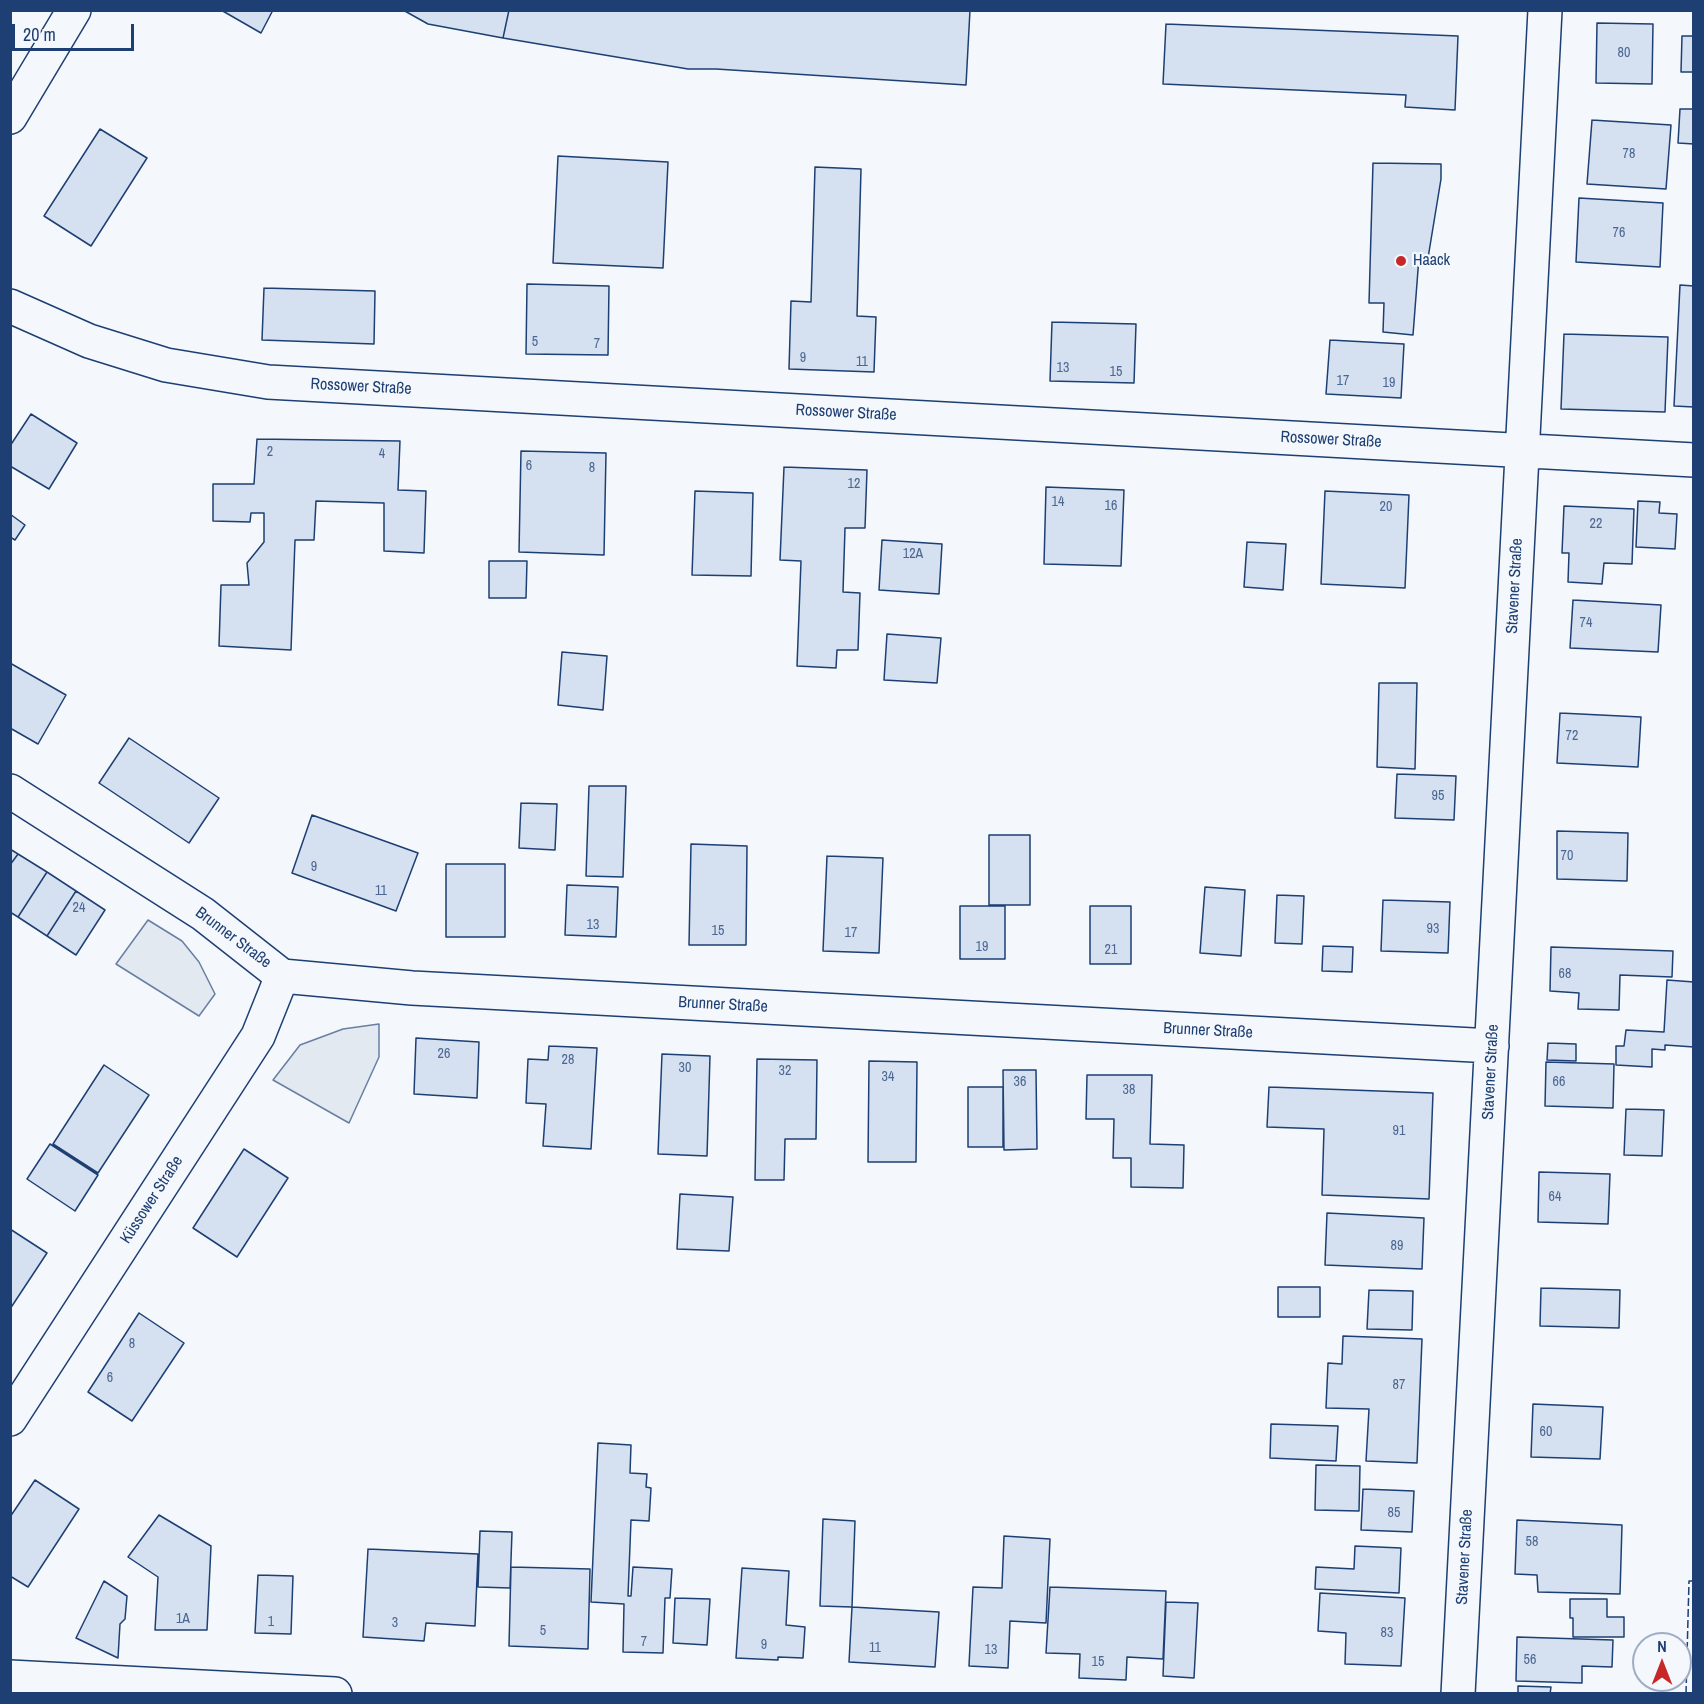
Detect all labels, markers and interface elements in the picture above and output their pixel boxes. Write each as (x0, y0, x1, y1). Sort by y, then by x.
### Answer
scale bar (15, 12, 136, 50)
text: 20 m (23, 22, 56, 47)
house number: 80 (1618, 45, 1630, 61)
house number: 78 (1623, 146, 1635, 162)
house number: 76 (1613, 225, 1625, 241)
place label: Haack (1413, 251, 1450, 271)
marker: Haack (1394, 254, 1408, 268)
house number: 5 (532, 334, 538, 350)
house number: 7 (594, 336, 600, 352)
house number: 9 (800, 350, 806, 366)
house number: 11 (856, 354, 868, 370)
house number: 13 (1057, 360, 1069, 376)
house number: 15 (1110, 364, 1122, 380)
house number: 17 (1337, 373, 1349, 389)
street label: Rossower Straße (310, 375, 412, 399)
house number: 19 (1383, 375, 1395, 391)
street label: Rossower Straße (795, 401, 897, 425)
street label: Rossower Straße (1280, 428, 1382, 452)
house number: 2 (267, 444, 273, 460)
house number: 4 (379, 446, 385, 462)
house number: 6 (526, 458, 532, 474)
house number: 8 (589, 460, 595, 476)
house number: 12 (848, 476, 860, 492)
house number: 14 (1052, 494, 1064, 510)
house number: 16 (1105, 498, 1117, 514)
house number: 20 (1380, 499, 1392, 515)
house number: 22 (1590, 516, 1602, 532)
street label: Stavener Straße (1503, 538, 1527, 634)
house number: 12A (903, 546, 923, 562)
house number: 74 (1580, 615, 1592, 631)
house number: 72 (1566, 728, 1578, 744)
house number: 95 (1432, 788, 1444, 804)
house number: 70 (1561, 848, 1573, 864)
house number: 9 (311, 859, 317, 875)
house number: 11 (375, 883, 387, 899)
house number: 24 (73, 900, 85, 916)
street label: Brunner Straße (191, 903, 275, 973)
house number: 13 (587, 917, 599, 933)
house number: 93 (1427, 921, 1439, 937)
house number: 15 (712, 923, 724, 939)
house number: 17 (845, 925, 857, 941)
house number: 19 (976, 939, 988, 955)
house number: 21 (1105, 942, 1117, 958)
house number: 68 (1559, 966, 1571, 982)
street label: Brunner Straße (678, 993, 768, 1017)
street label: Brunner Straße (1163, 1019, 1253, 1043)
street label: Stavener Straße (1479, 1024, 1503, 1120)
house number: 26 (438, 1046, 450, 1062)
house number: 28 (562, 1052, 574, 1068)
house number: 30 (679, 1060, 691, 1076)
house number: 32 (779, 1063, 791, 1079)
house number: 34 (882, 1069, 894, 1085)
house number: 36 (1014, 1074, 1026, 1090)
house number: 66 (1553, 1074, 1565, 1090)
house number: 38 (1123, 1082, 1135, 1098)
house number: 91 (1393, 1123, 1405, 1139)
street label: Küssower Straße (117, 1153, 187, 1247)
house number: 64 (1549, 1189, 1561, 1205)
house number: 89 (1391, 1238, 1403, 1254)
house number: 8 (129, 1336, 135, 1352)
house number: 6 (107, 1370, 113, 1386)
house number: 87 (1393, 1377, 1405, 1393)
house number: 60 (1540, 1424, 1552, 1440)
house number: 85 (1388, 1505, 1400, 1521)
street label: Stavener Straße (1453, 1509, 1477, 1605)
house number: 58 (1526, 1534, 1538, 1550)
house number: 1A (176, 1611, 190, 1627)
house number: 1 (268, 1614, 274, 1630)
house number: 3 (392, 1615, 398, 1631)
house number: 5 (540, 1623, 546, 1639)
house number: 83 (1381, 1625, 1393, 1641)
north arrow (1632, 1632, 1692, 1692)
house number: 7 (641, 1634, 647, 1650)
text: N (1657, 1635, 1667, 1657)
house number: 9 (761, 1637, 767, 1653)
house number: 11 (869, 1640, 881, 1656)
house number: 13 (985, 1642, 997, 1658)
house number: 56 (1524, 1652, 1536, 1668)
house number: 15 (1092, 1654, 1104, 1670)

